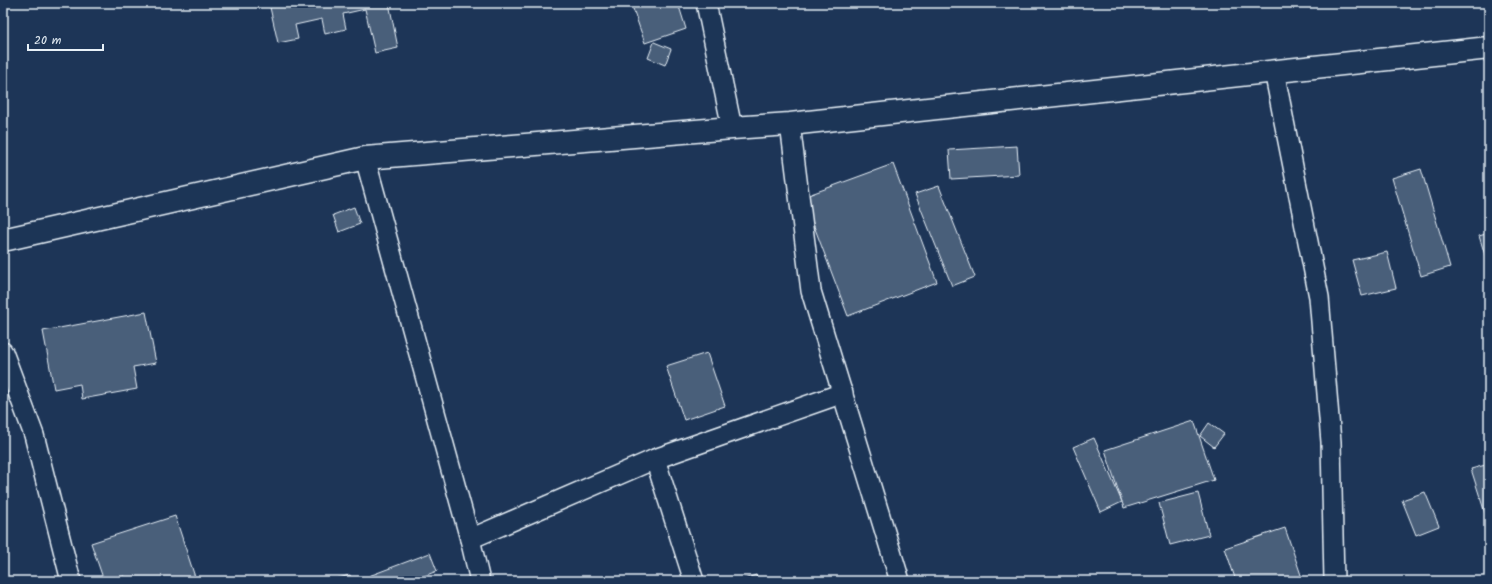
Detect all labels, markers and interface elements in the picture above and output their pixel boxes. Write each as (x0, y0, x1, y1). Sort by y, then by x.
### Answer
scale bar (28, 26, 103, 52)
text: 20 m (34, 31, 62, 50)

